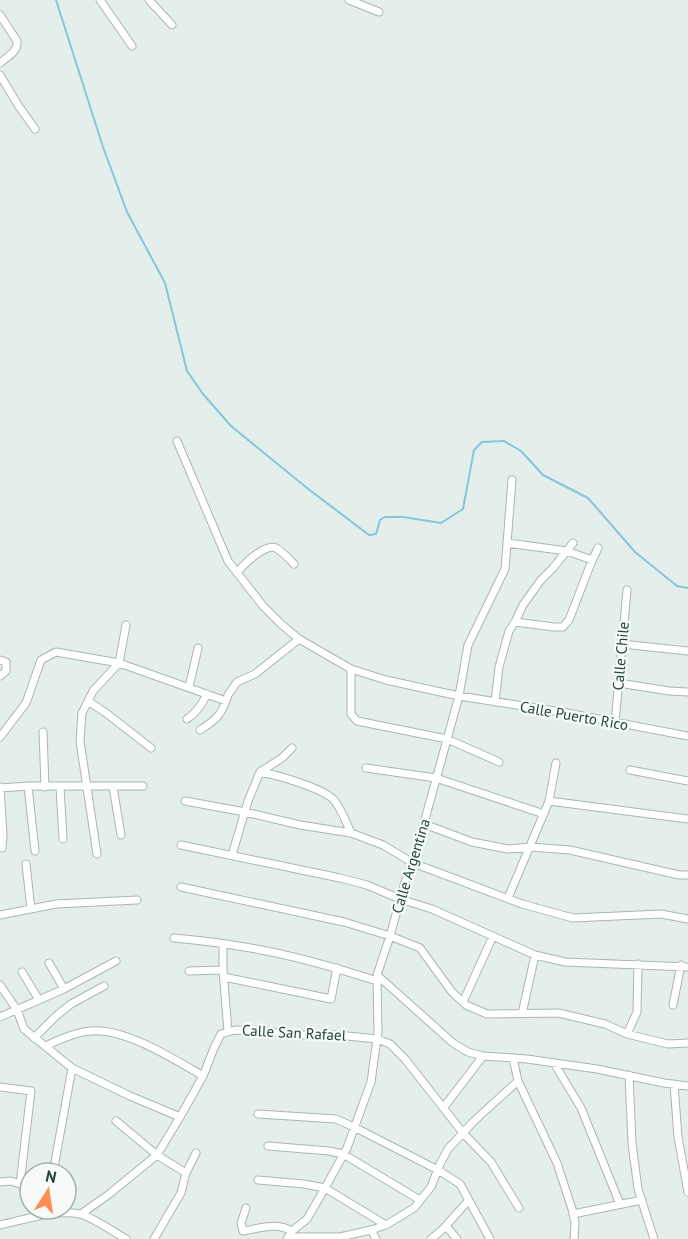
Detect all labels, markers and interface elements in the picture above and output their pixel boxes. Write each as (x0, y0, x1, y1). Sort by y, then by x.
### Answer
street label: Calle Chile (608, 621, 633, 691)
street label: Calle Puerto Rico (518, 697, 630, 734)
street label: Calle Argentina (387, 816, 434, 916)
street label: Calle San Rafael (241, 1020, 347, 1045)
north arrow (18, 1161, 78, 1221)
text: N (44, 1165, 58, 1187)

